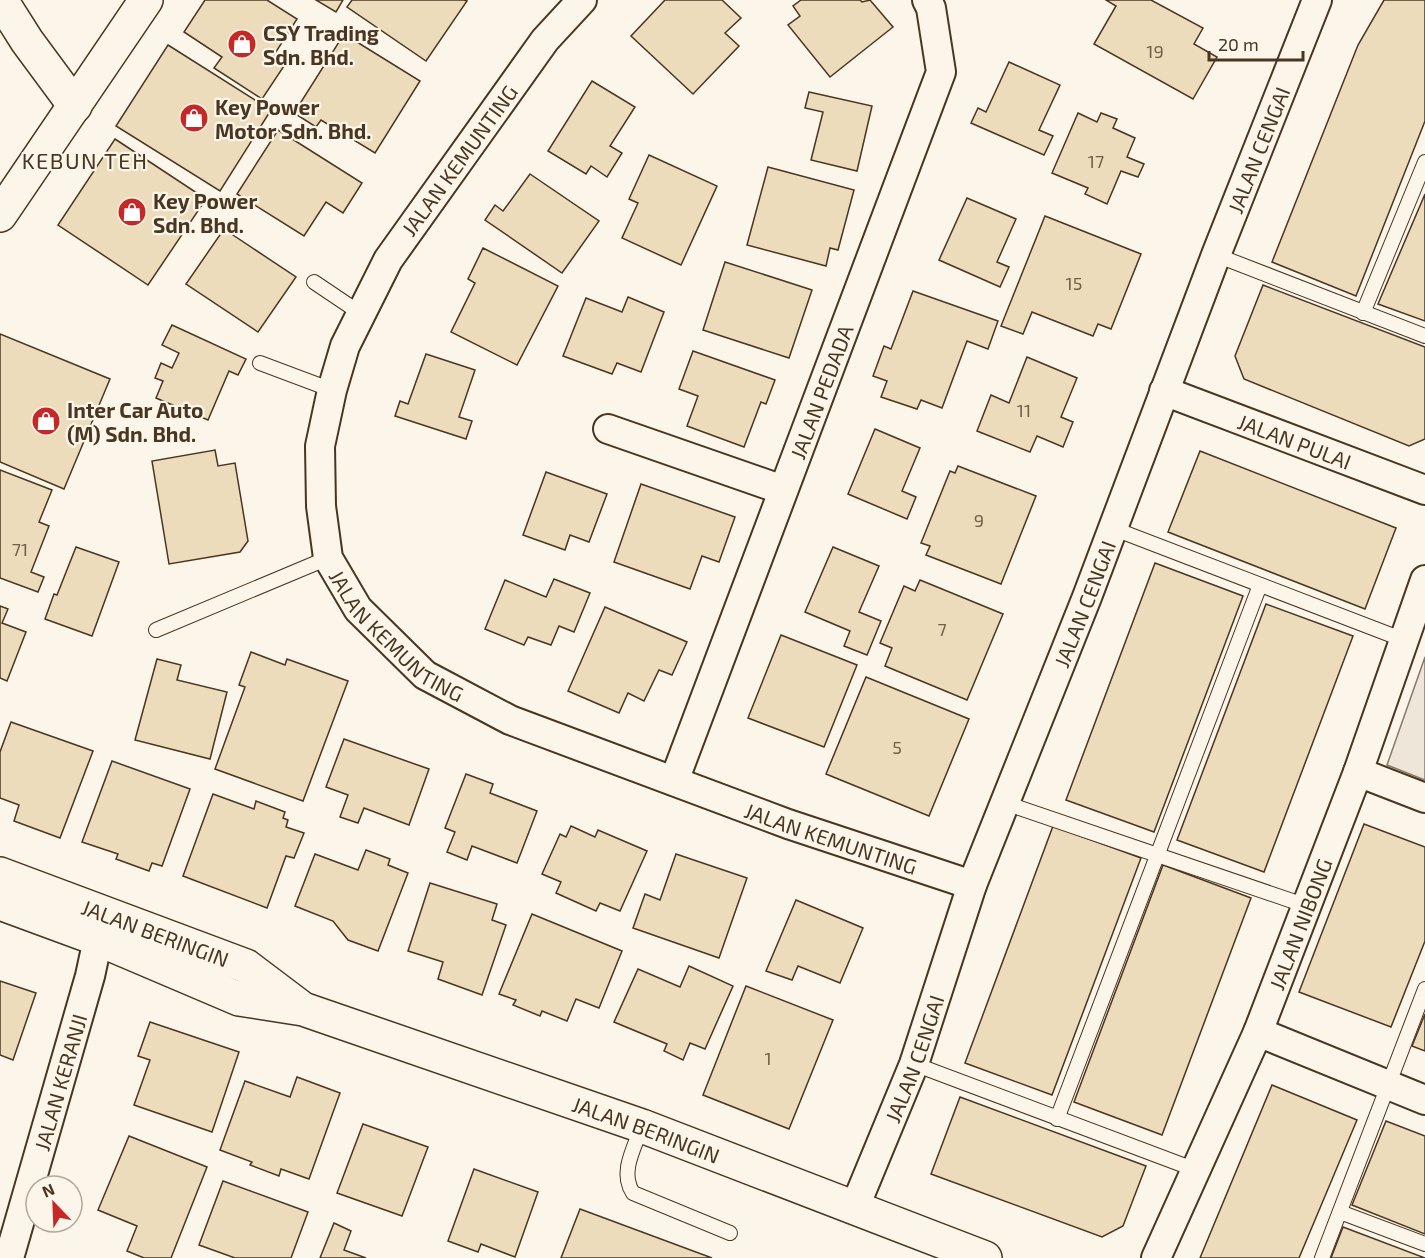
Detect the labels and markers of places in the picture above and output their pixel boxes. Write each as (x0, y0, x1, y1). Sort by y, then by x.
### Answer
place label: CSY Trading Sdn. Bhd. (263, 20, 379, 69)
shop icon: CSY Trading Sdn. Bhd. (226, 28, 258, 60)
place label: Key Power Motor Sdn. Bhd. (215, 94, 372, 143)
shop icon: Key Power Motor Sdn. Bhd. (178, 102, 210, 134)
place label: Key Power Sdn. Bhd. (153, 188, 257, 237)
shop icon: Key Power Sdn. Bhd. (116, 196, 148, 228)
place label: Inter Car Auto (M) Sdn. Bhd. (67, 397, 203, 446)
shop icon: Inter Car Auto (M) Sdn. Bhd. (30, 405, 62, 437)

